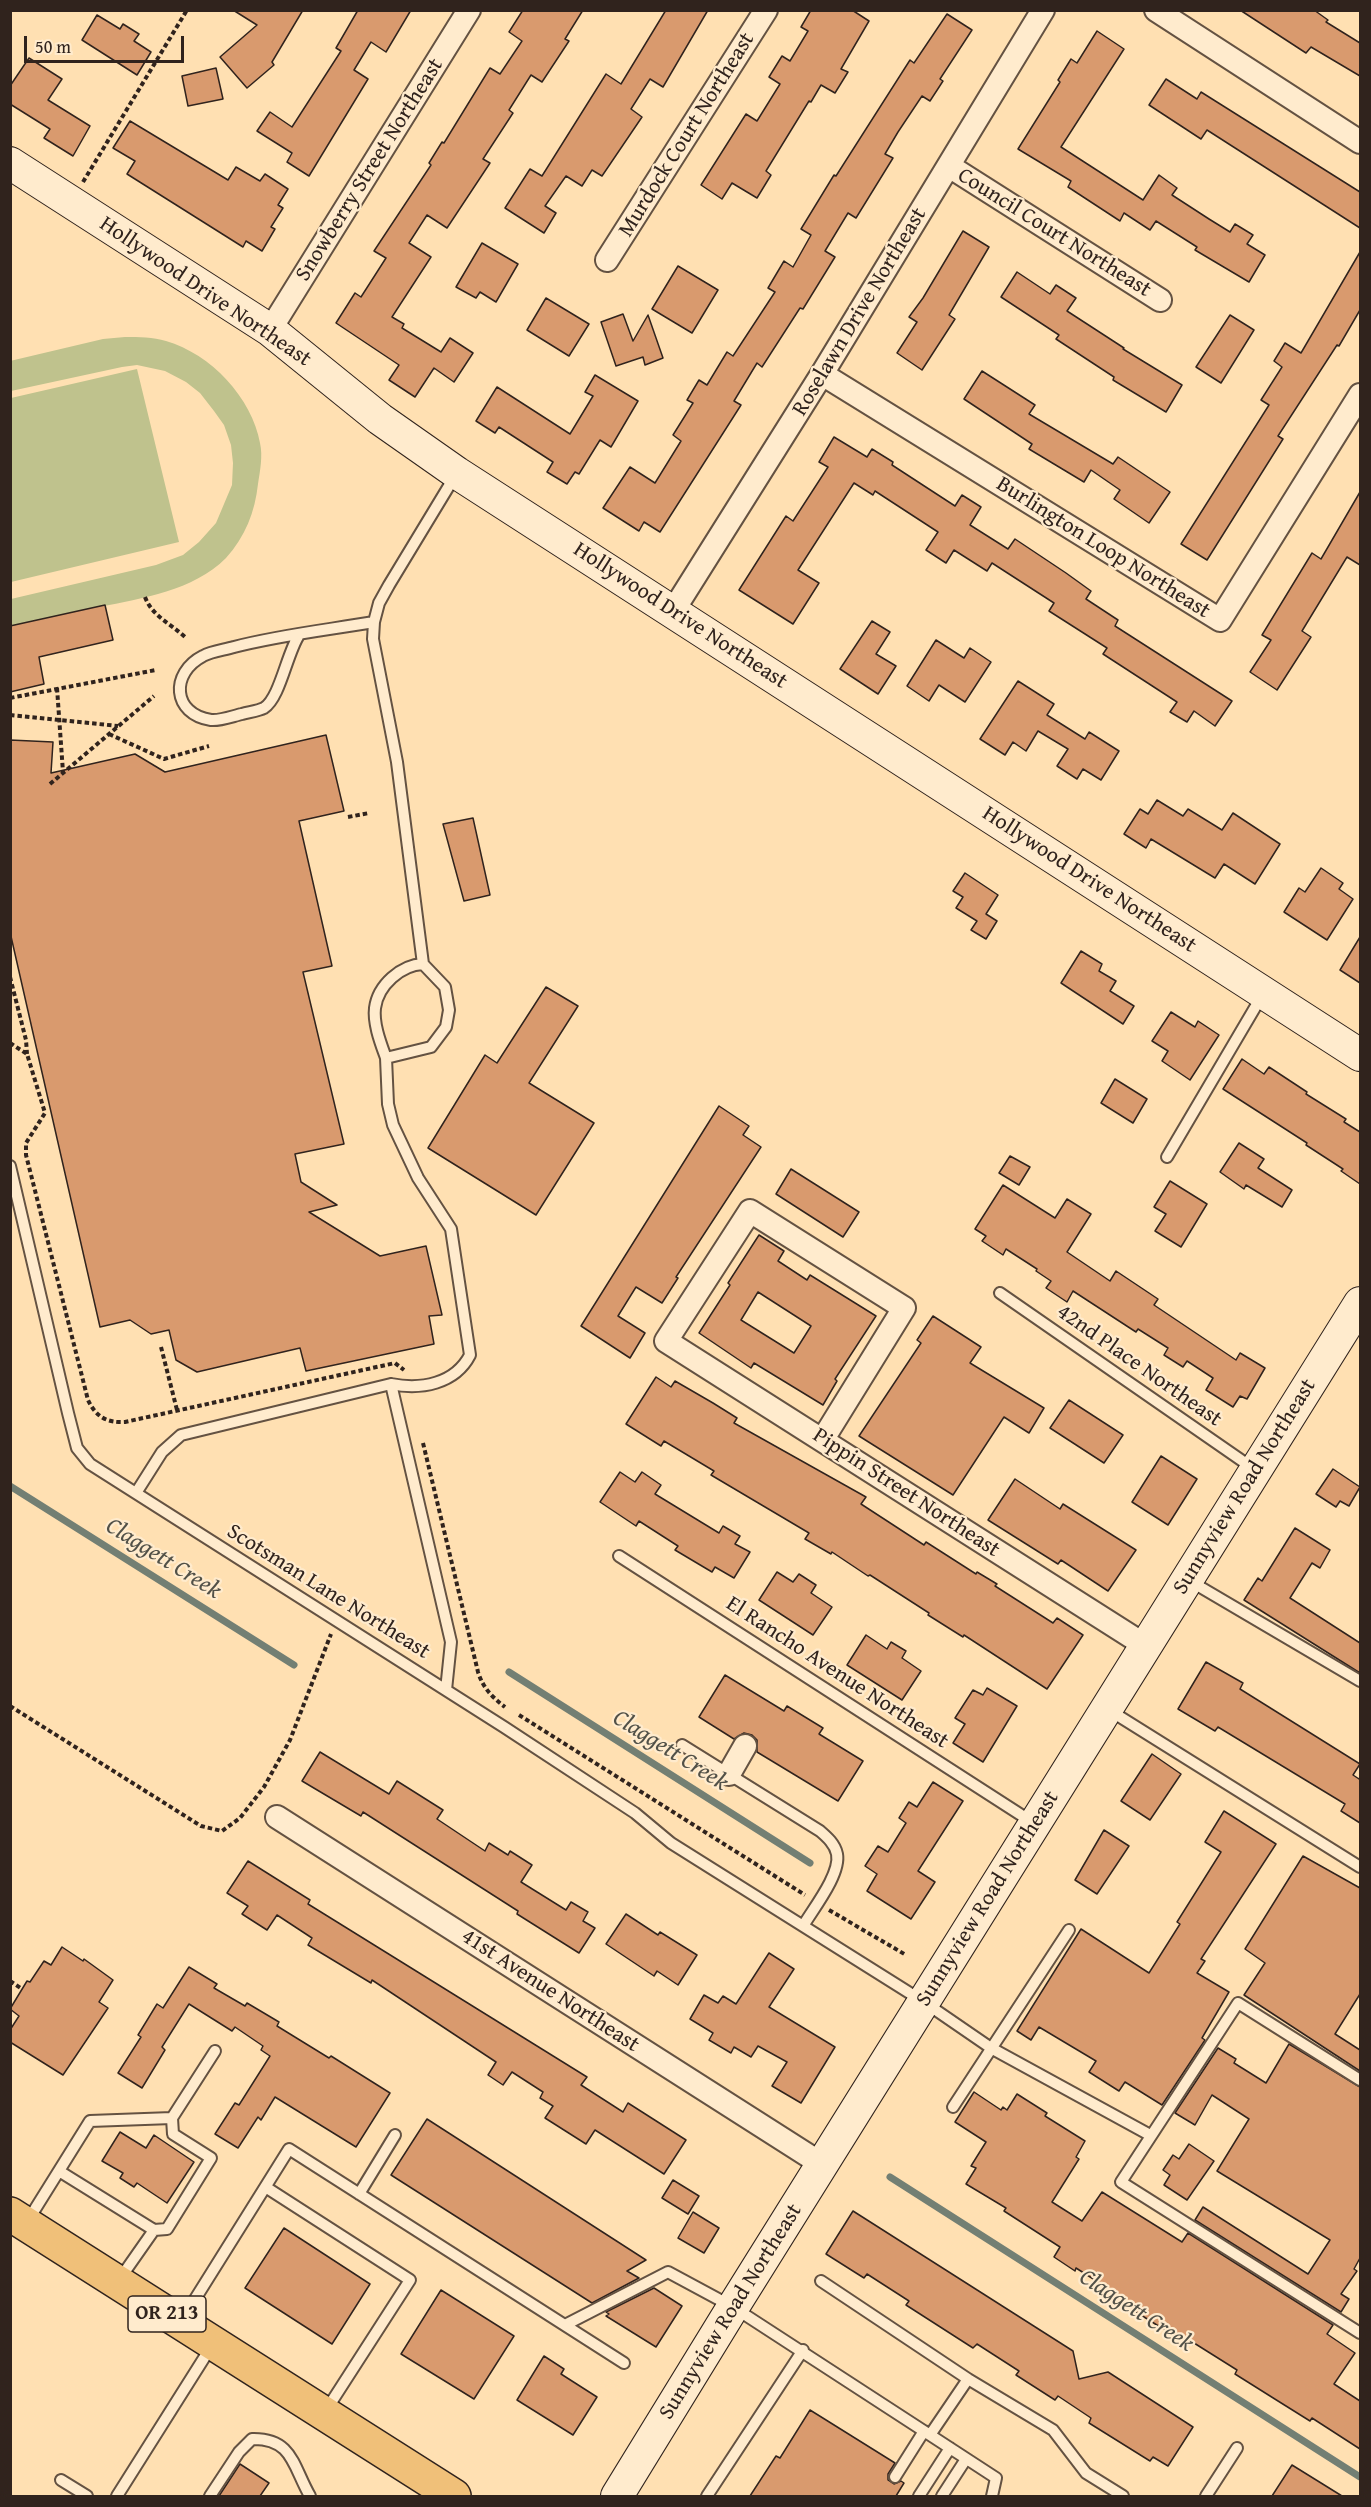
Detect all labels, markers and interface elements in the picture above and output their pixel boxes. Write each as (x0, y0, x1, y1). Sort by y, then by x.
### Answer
scale bar (27, 24, 188, 62)
street label: Murdock Court Northeast (613, 28, 761, 242)
text: 50 m (35, 33, 71, 60)
street label: Snowberry Street Northeast (291, 54, 449, 286)
street label: Council Court Northeast (952, 163, 1156, 303)
street label: Roselawn Drive Northeast (787, 203, 933, 421)
street label: Hollywood Drive Northeast (94, 211, 316, 373)
street label: Burlington Loop Northeast (991, 471, 1215, 625)
street label: Hollywood Drive Northeast (568, 537, 792, 695)
street label: Hollywood Drive Northeast (977, 801, 1201, 959)
street label: 42nd Place Northeast (1051, 1299, 1227, 1433)
street label: Sunnyview Road Northeast (1168, 1374, 1322, 1600)
street label: Pippin Street Northeast (808, 1423, 1004, 1563)
water label: Claggett Creek (100, 1512, 226, 1606)
street label: Scotsman Lane Northeast (222, 1519, 434, 1665)
street label: El Rancho Avenue Northeast (721, 1591, 953, 1755)
water label: Claggett Creek (607, 1704, 733, 1798)
street label: Sunnyview Road Northeast (911, 1786, 1065, 2012)
street label: 41st Avenue Northeast (456, 1924, 644, 2058)
street label: Sunnyview Road Northeast (654, 2199, 808, 2425)
water label: Claggett Creek (1073, 2263, 1199, 2359)
road number: OR 213 (128, 2296, 206, 2332)

